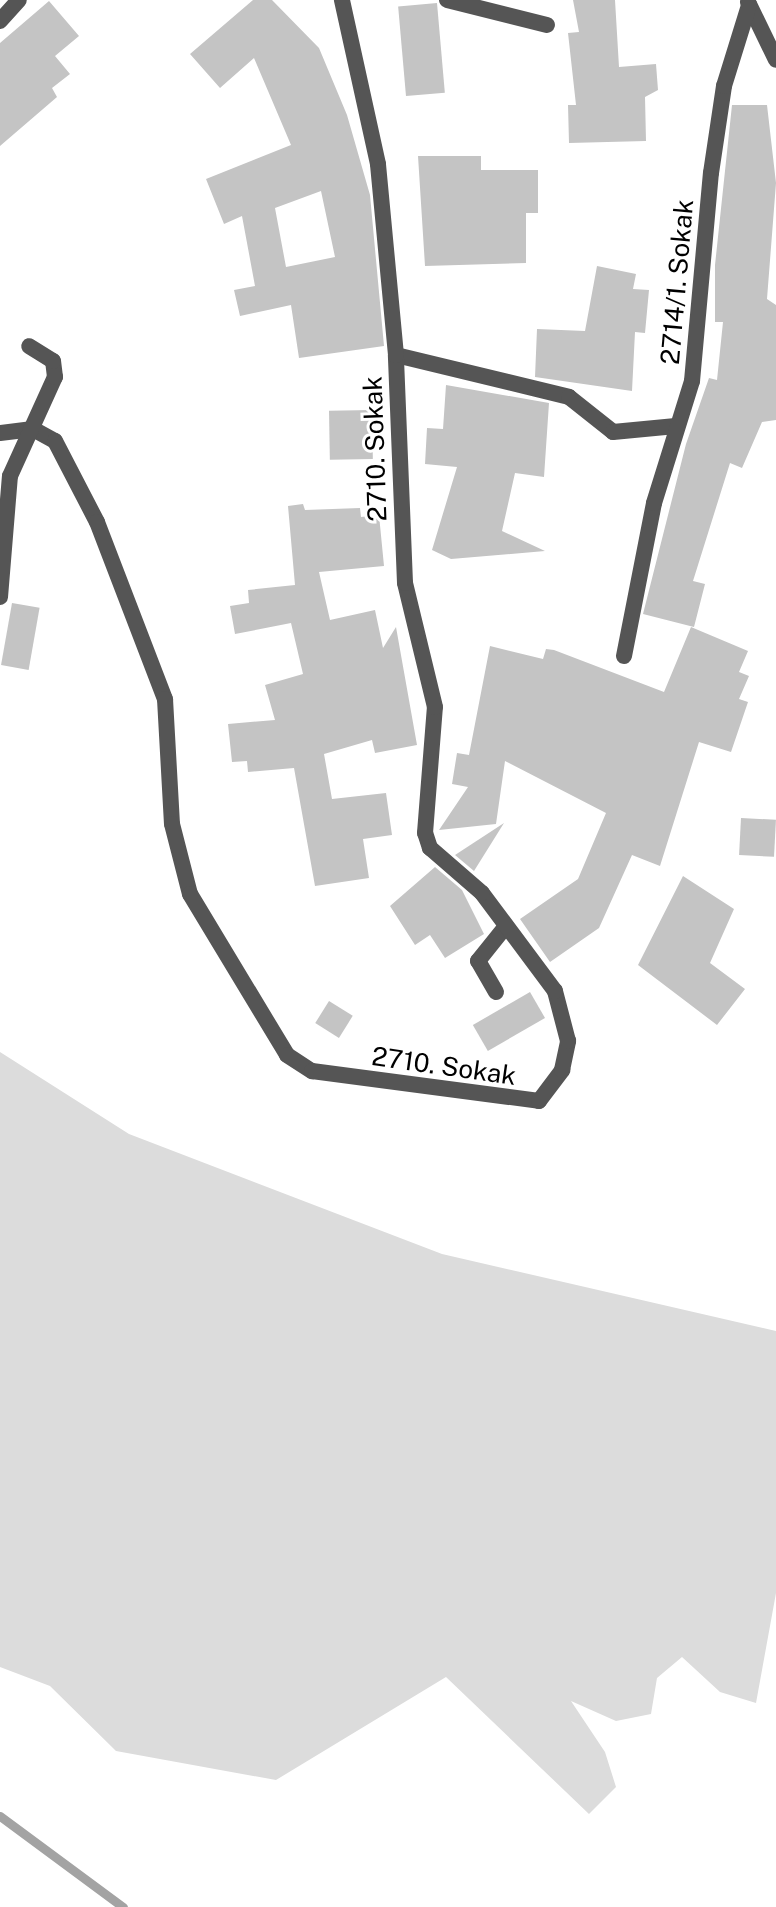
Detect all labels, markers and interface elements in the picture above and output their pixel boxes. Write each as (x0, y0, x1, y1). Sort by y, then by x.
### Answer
street label: 2714/1. Sokak (654, 198, 700, 366)
street label: 2710. Sokak (357, 376, 393, 522)
street label: 2710. Sokak (370, 1040, 518, 1092)

